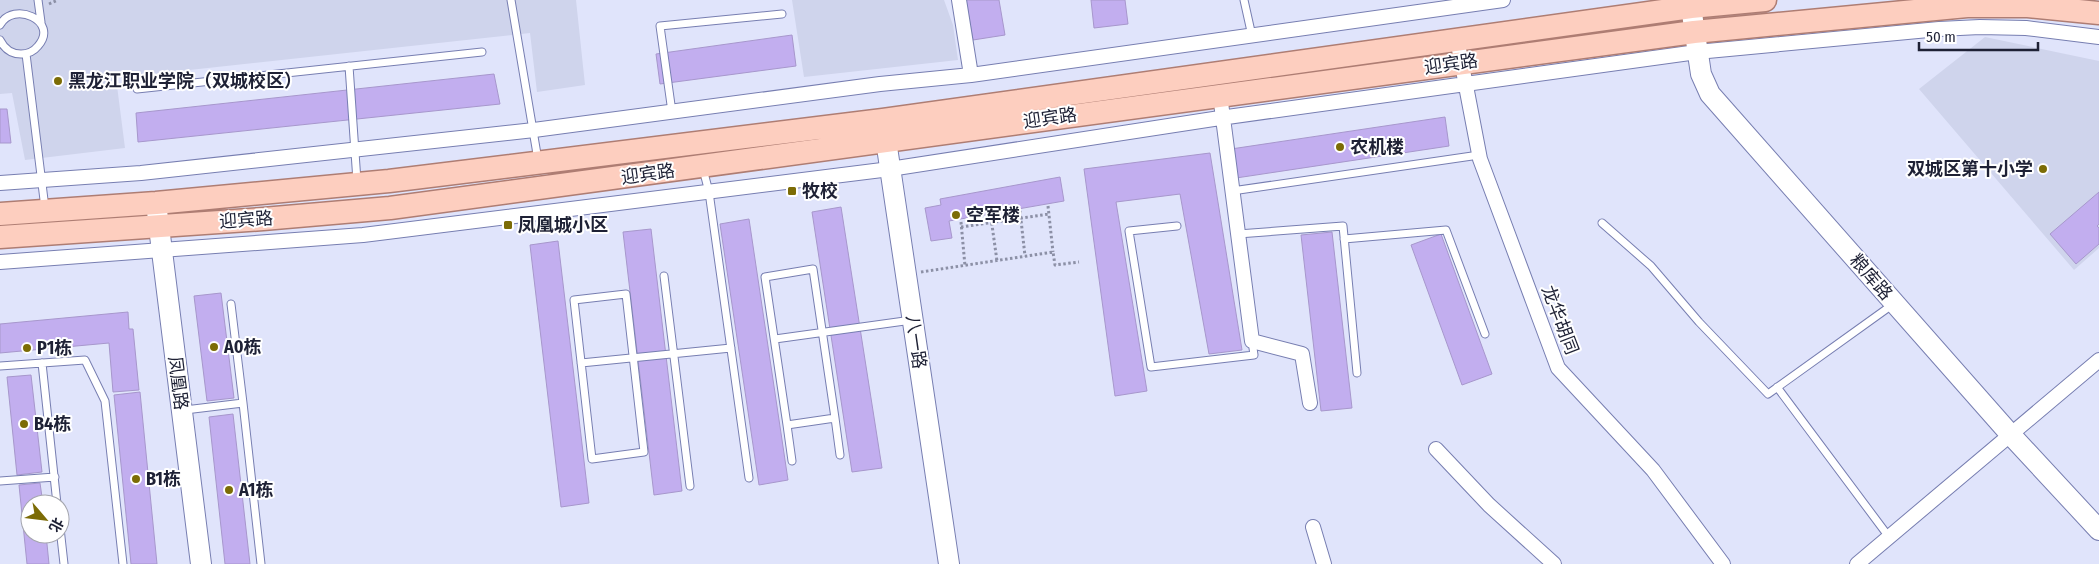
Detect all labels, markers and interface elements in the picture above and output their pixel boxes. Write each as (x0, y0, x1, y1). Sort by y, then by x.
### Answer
scale bar (1919, 20, 2038, 52)
text: 50 m (1926, 28, 1956, 46)
street label: 迎宾路 (1423, 49, 1479, 79)
place label: 黑龙江职业学院（双城校区） (68, 70, 302, 92)
marker: 黑龙江职业学院（双城校区） (52, 75, 64, 87)
street label: 迎宾路 (1022, 103, 1078, 133)
place label: 农机楼 (1350, 136, 1404, 158)
marker: 农机楼 (1334, 141, 1346, 153)
place label: 双城区第十小学 (1907, 158, 2033, 180)
street label: 迎宾路 (620, 159, 676, 189)
marker: 双城区第十小学 (2037, 163, 2049, 175)
place label: 牧校 (802, 180, 838, 202)
marker: 牧校 (786, 185, 798, 197)
place label: 空军楼 (966, 204, 1020, 226)
street label: 迎宾路 (218, 207, 274, 233)
marker: 空军楼 (950, 209, 962, 221)
place label: 凤凰城小区 (518, 214, 608, 236)
marker: 凤凰城小区 (502, 219, 514, 231)
street label: 粮库路 (1845, 249, 1897, 305)
street label: 龙华胡同 (1537, 282, 1583, 358)
street label: 八一路 (901, 314, 931, 370)
place label: A0栋 (223, 336, 262, 358)
place label: P1栋 (37, 337, 72, 359)
marker: A0栋 (208, 341, 220, 353)
marker: P1栋 (21, 342, 33, 354)
street label: 凤凰路 (164, 355, 192, 411)
place label: B4栋 (34, 413, 71, 435)
marker: B4栋 (18, 418, 30, 430)
place label: B1栋 (146, 468, 181, 490)
marker: B1栋 (130, 473, 142, 485)
place label: A1栋 (238, 479, 274, 501)
marker: A1栋 (223, 484, 235, 496)
north arrow (20, 494, 70, 544)
text: 北 (45, 515, 67, 535)

